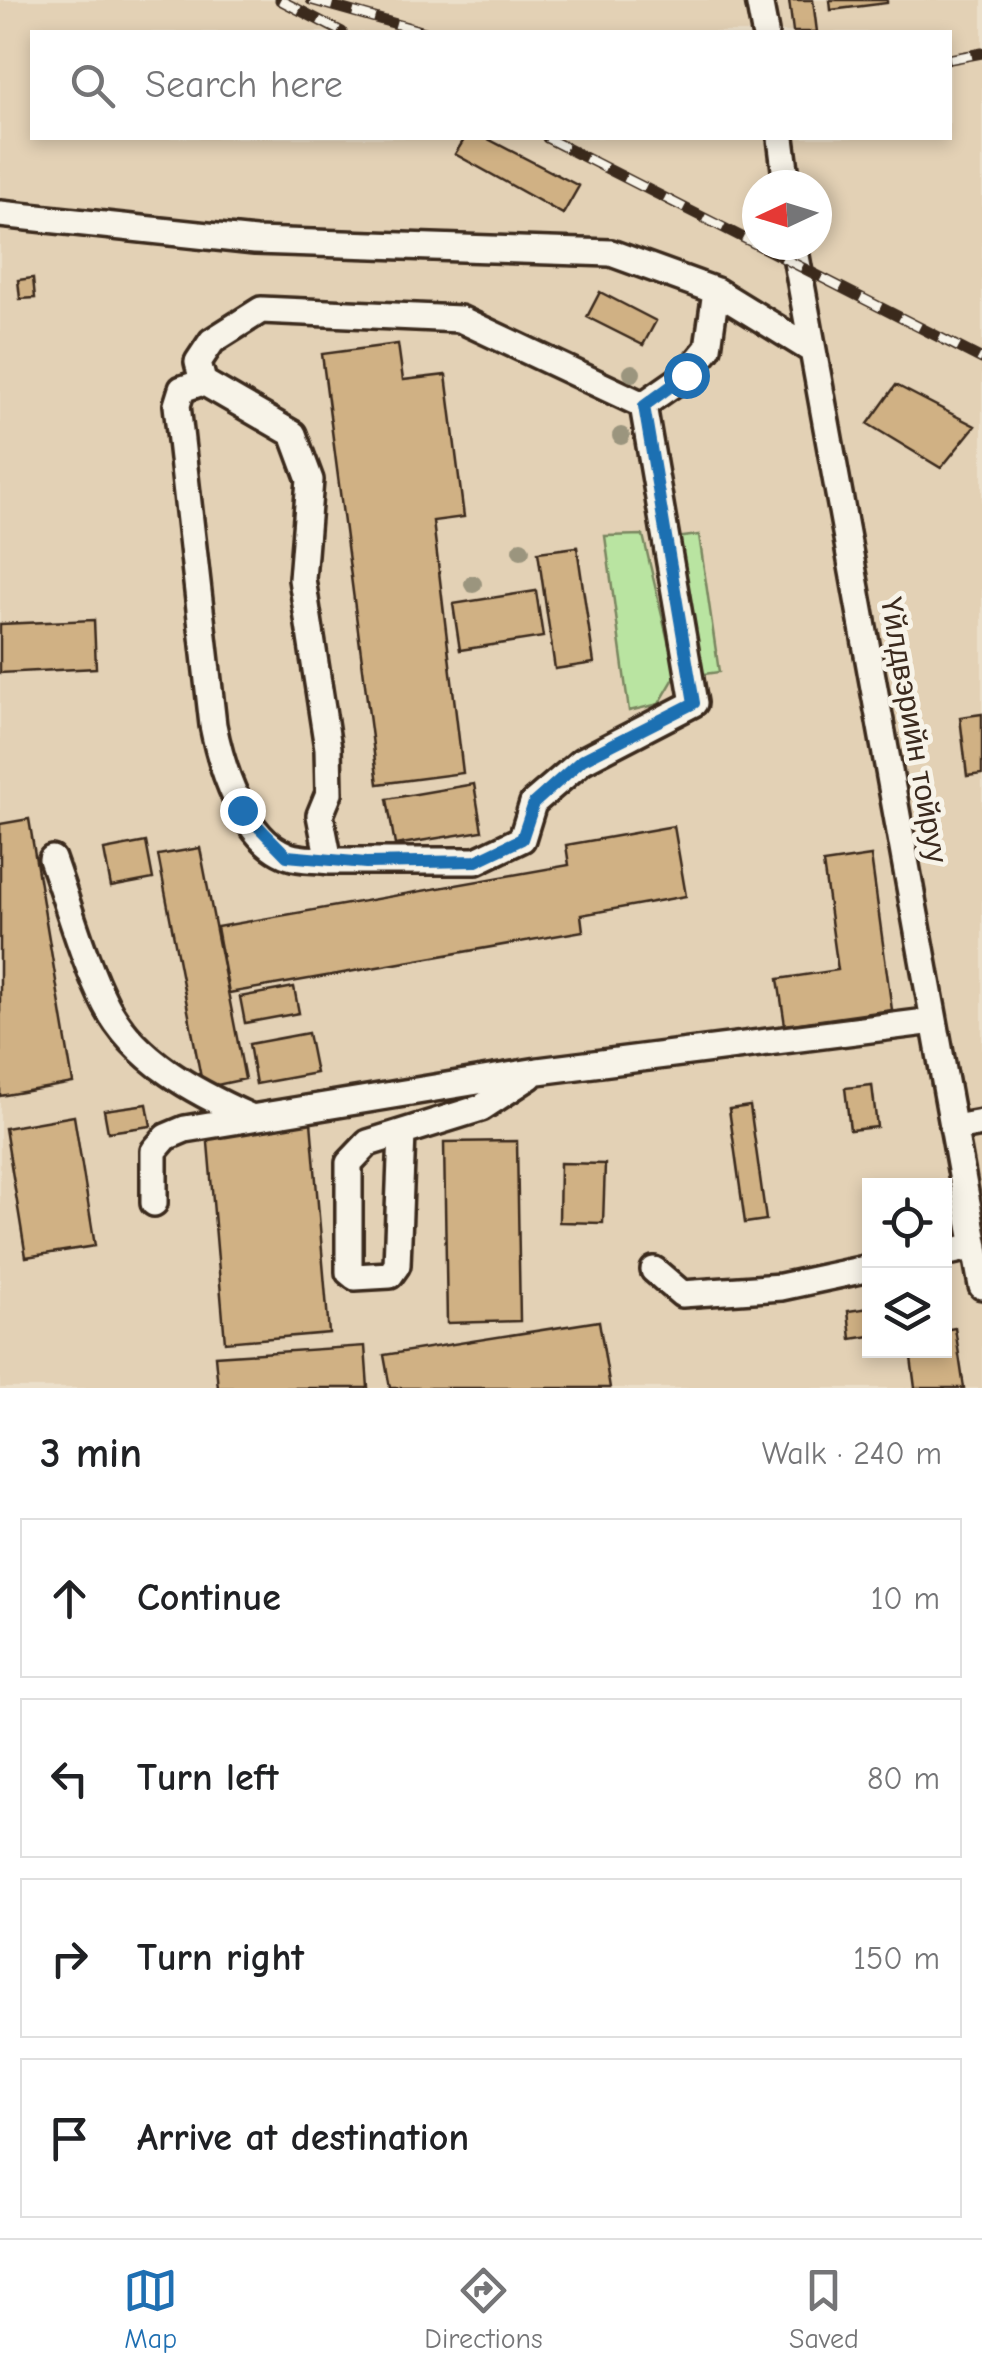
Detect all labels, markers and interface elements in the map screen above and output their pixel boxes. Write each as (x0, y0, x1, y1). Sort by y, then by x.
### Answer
search box (30, 30, 952, 140)
icon: search (65, 58, 120, 113)
text: Search here (145, 63, 343, 107)
north arrow (742, 170, 832, 260)
route start (664, 353, 710, 399)
street label: Үйлдвэрийн тойруу (873, 594, 954, 866)
route end (220, 788, 266, 834)
map controls (862, 1178, 952, 1358)
button: locate (862, 1178, 952, 1268)
button: layers (862, 1268, 952, 1358)
text: 3 min (40, 1429, 142, 1478)
text: Walk · 240 m (762, 1435, 942, 1472)
icon: ahead (42, 1571, 97, 1626)
text: Continue (137, 1576, 281, 1620)
text: 10 m (871, 1580, 940, 1617)
icon: left (42, 1751, 97, 1806)
text: Turn left (137, 1756, 278, 1800)
text: 80 m (867, 1760, 940, 1797)
icon: right (42, 1931, 97, 1986)
text: Turn right (137, 1936, 304, 1980)
text: 150 m (853, 1940, 940, 1977)
icon: arrive (42, 2111, 97, 2166)
text: Arrive at destination (137, 2116, 469, 2160)
tab: Map (123, 2263, 178, 2355)
tab: Directions (424, 2263, 543, 2355)
tab: Saved (789, 2263, 859, 2355)

